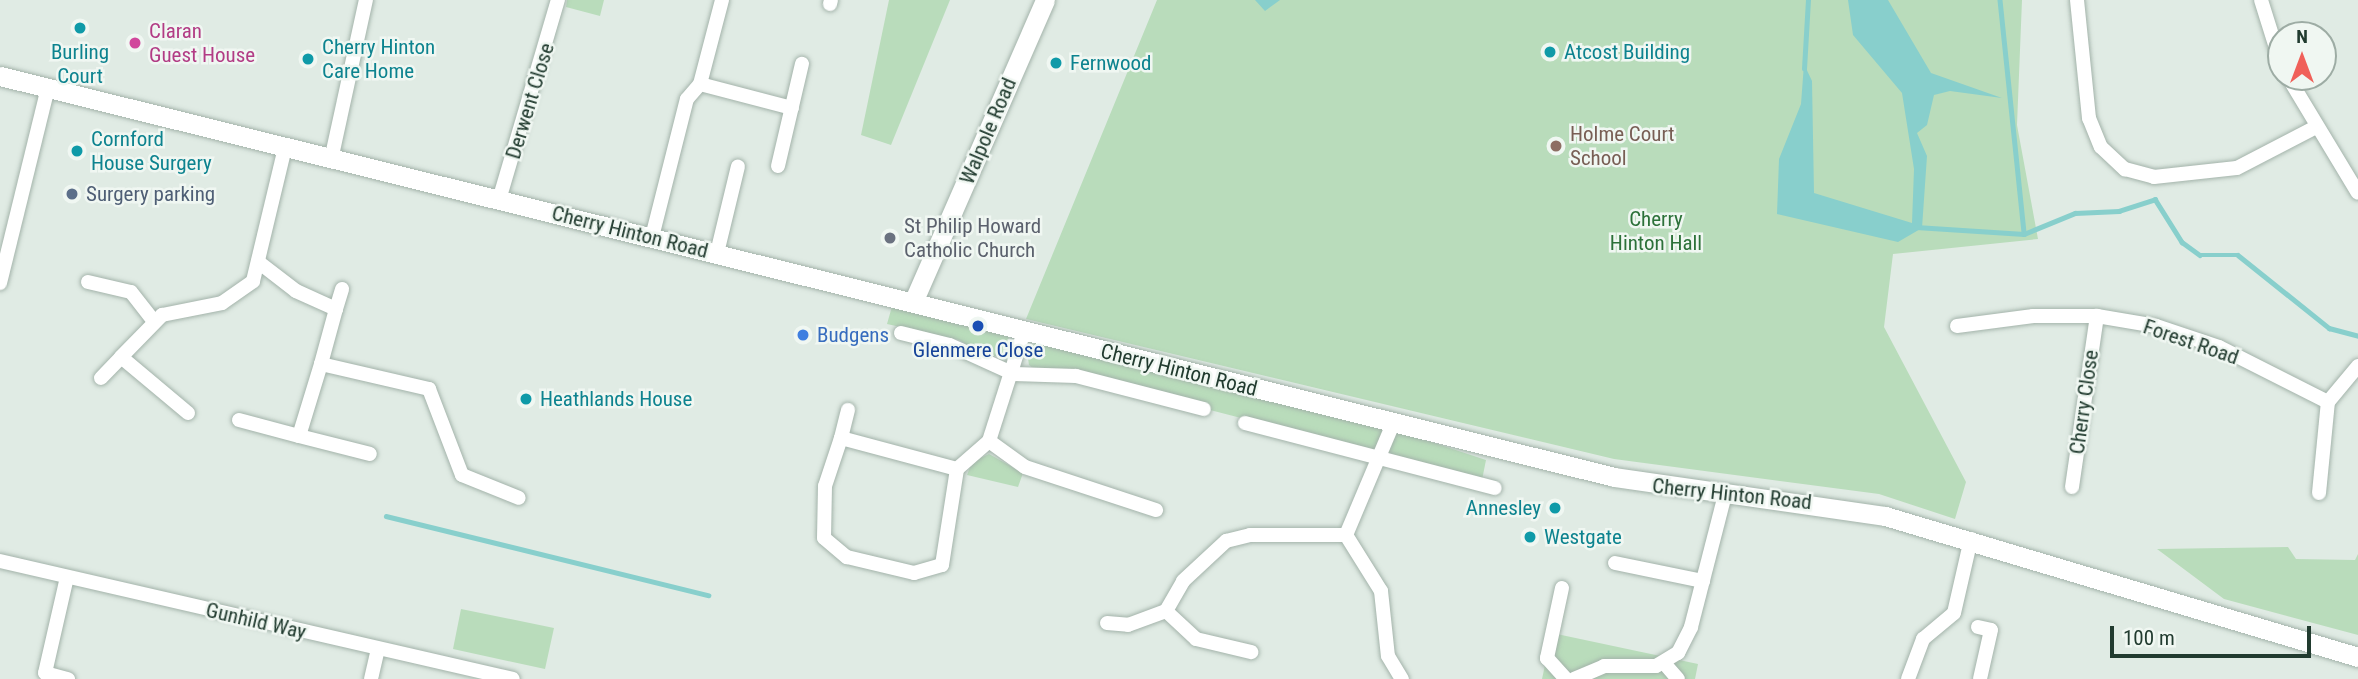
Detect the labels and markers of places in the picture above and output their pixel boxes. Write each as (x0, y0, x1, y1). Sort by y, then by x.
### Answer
place label: Claran Guest House (149, 18, 255, 68)
marker: Burling Court (72, 20, 88, 36)
place label: Cherry Hinton Care Home (322, 34, 435, 84)
marker: Claran Guest House (127, 35, 143, 51)
place label: Burling Court (51, 39, 109, 89)
place label: Atcost Building (1564, 39, 1690, 65)
marker: Atcost Building (1542, 44, 1558, 60)
place label: Fernwood (1070, 50, 1151, 76)
marker: Cherry Hinton Care Home (300, 51, 316, 67)
marker: Fernwood (1048, 55, 1064, 71)
place label: Holme Court School (1570, 121, 1675, 171)
place label: Cornford House Surgery (91, 126, 212, 176)
marker: Holme Court School (1548, 138, 1564, 154)
marker: Cornford House Surgery (69, 143, 85, 159)
place label: Surgery parking (86, 181, 215, 207)
marker: Surgery parking (64, 186, 80, 202)
place label: St Philip Howard Catholic Church (904, 213, 1041, 263)
marker: St Philip Howard Catholic Church (882, 230, 898, 246)
marker: Glenmere Close (970, 318, 986, 334)
place label: Budgens (817, 322, 889, 348)
marker: Budgens (795, 327, 811, 343)
place label: Glenmere Close (913, 337, 1043, 363)
place label: Heathlands House (540, 386, 692, 412)
marker: Heathlands House (518, 391, 534, 407)
place label: Annesley (1466, 495, 1541, 521)
marker: Annesley (1547, 500, 1563, 516)
place label: Westgate (1544, 524, 1622, 550)
marker: Westgate (1522, 529, 1538, 545)

